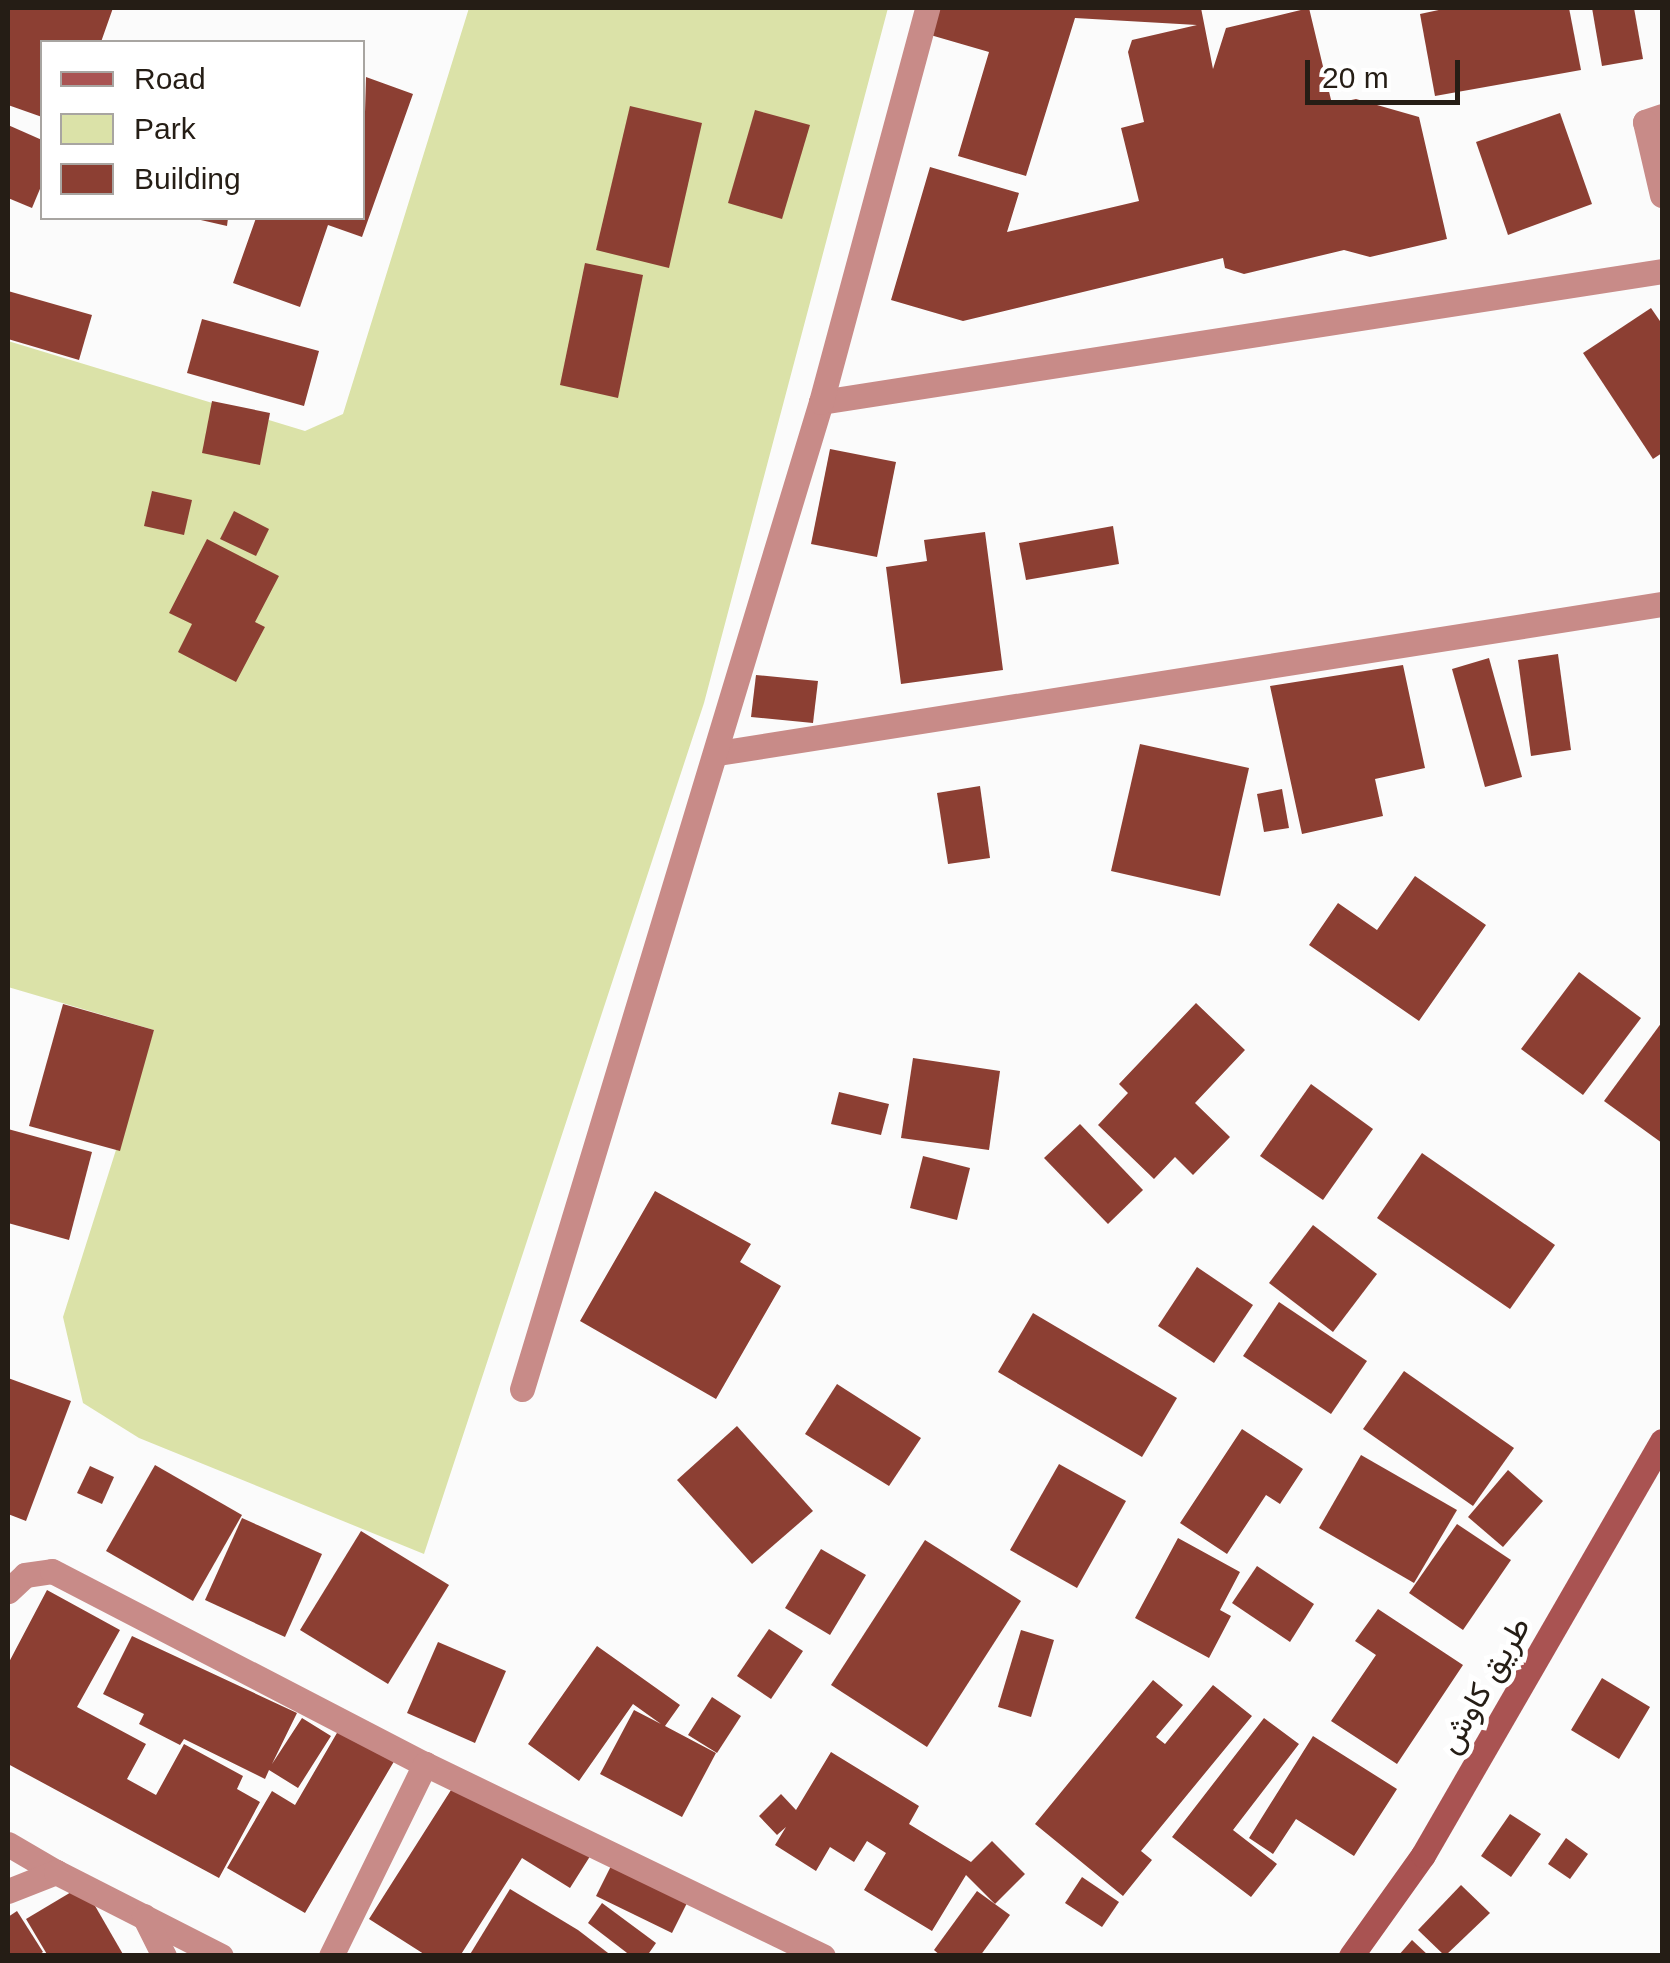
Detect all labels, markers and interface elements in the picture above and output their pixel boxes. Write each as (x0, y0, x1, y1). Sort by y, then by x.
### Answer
legend (40, 40, 365, 220)
scale bar (1310, 40, 1465, 102)
text: 20 m (1322, 61, 1389, 94)
text: Road (134, 62, 206, 95)
text: Park (134, 112, 196, 145)
text: Building (134, 162, 241, 195)
street label: طريق كاوش (1430, 1610, 1538, 1760)

